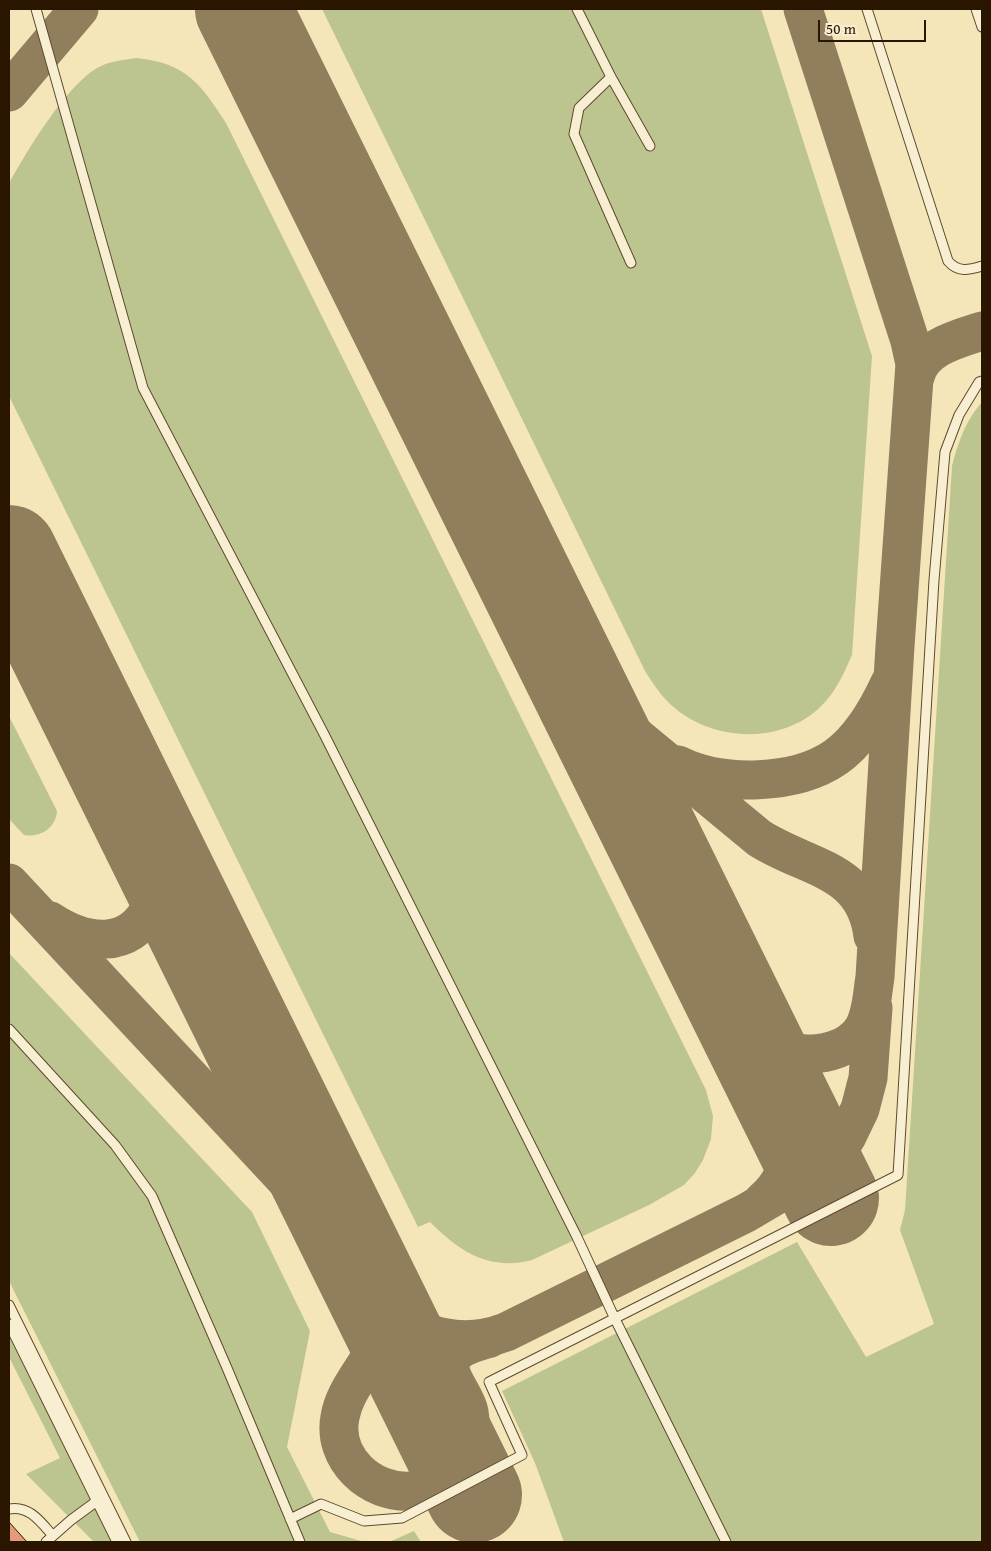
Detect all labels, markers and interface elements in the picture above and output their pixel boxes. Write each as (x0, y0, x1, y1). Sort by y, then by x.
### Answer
scale bar (821, 10, 928, 42)
text: 50 m (826, 18, 856, 39)

